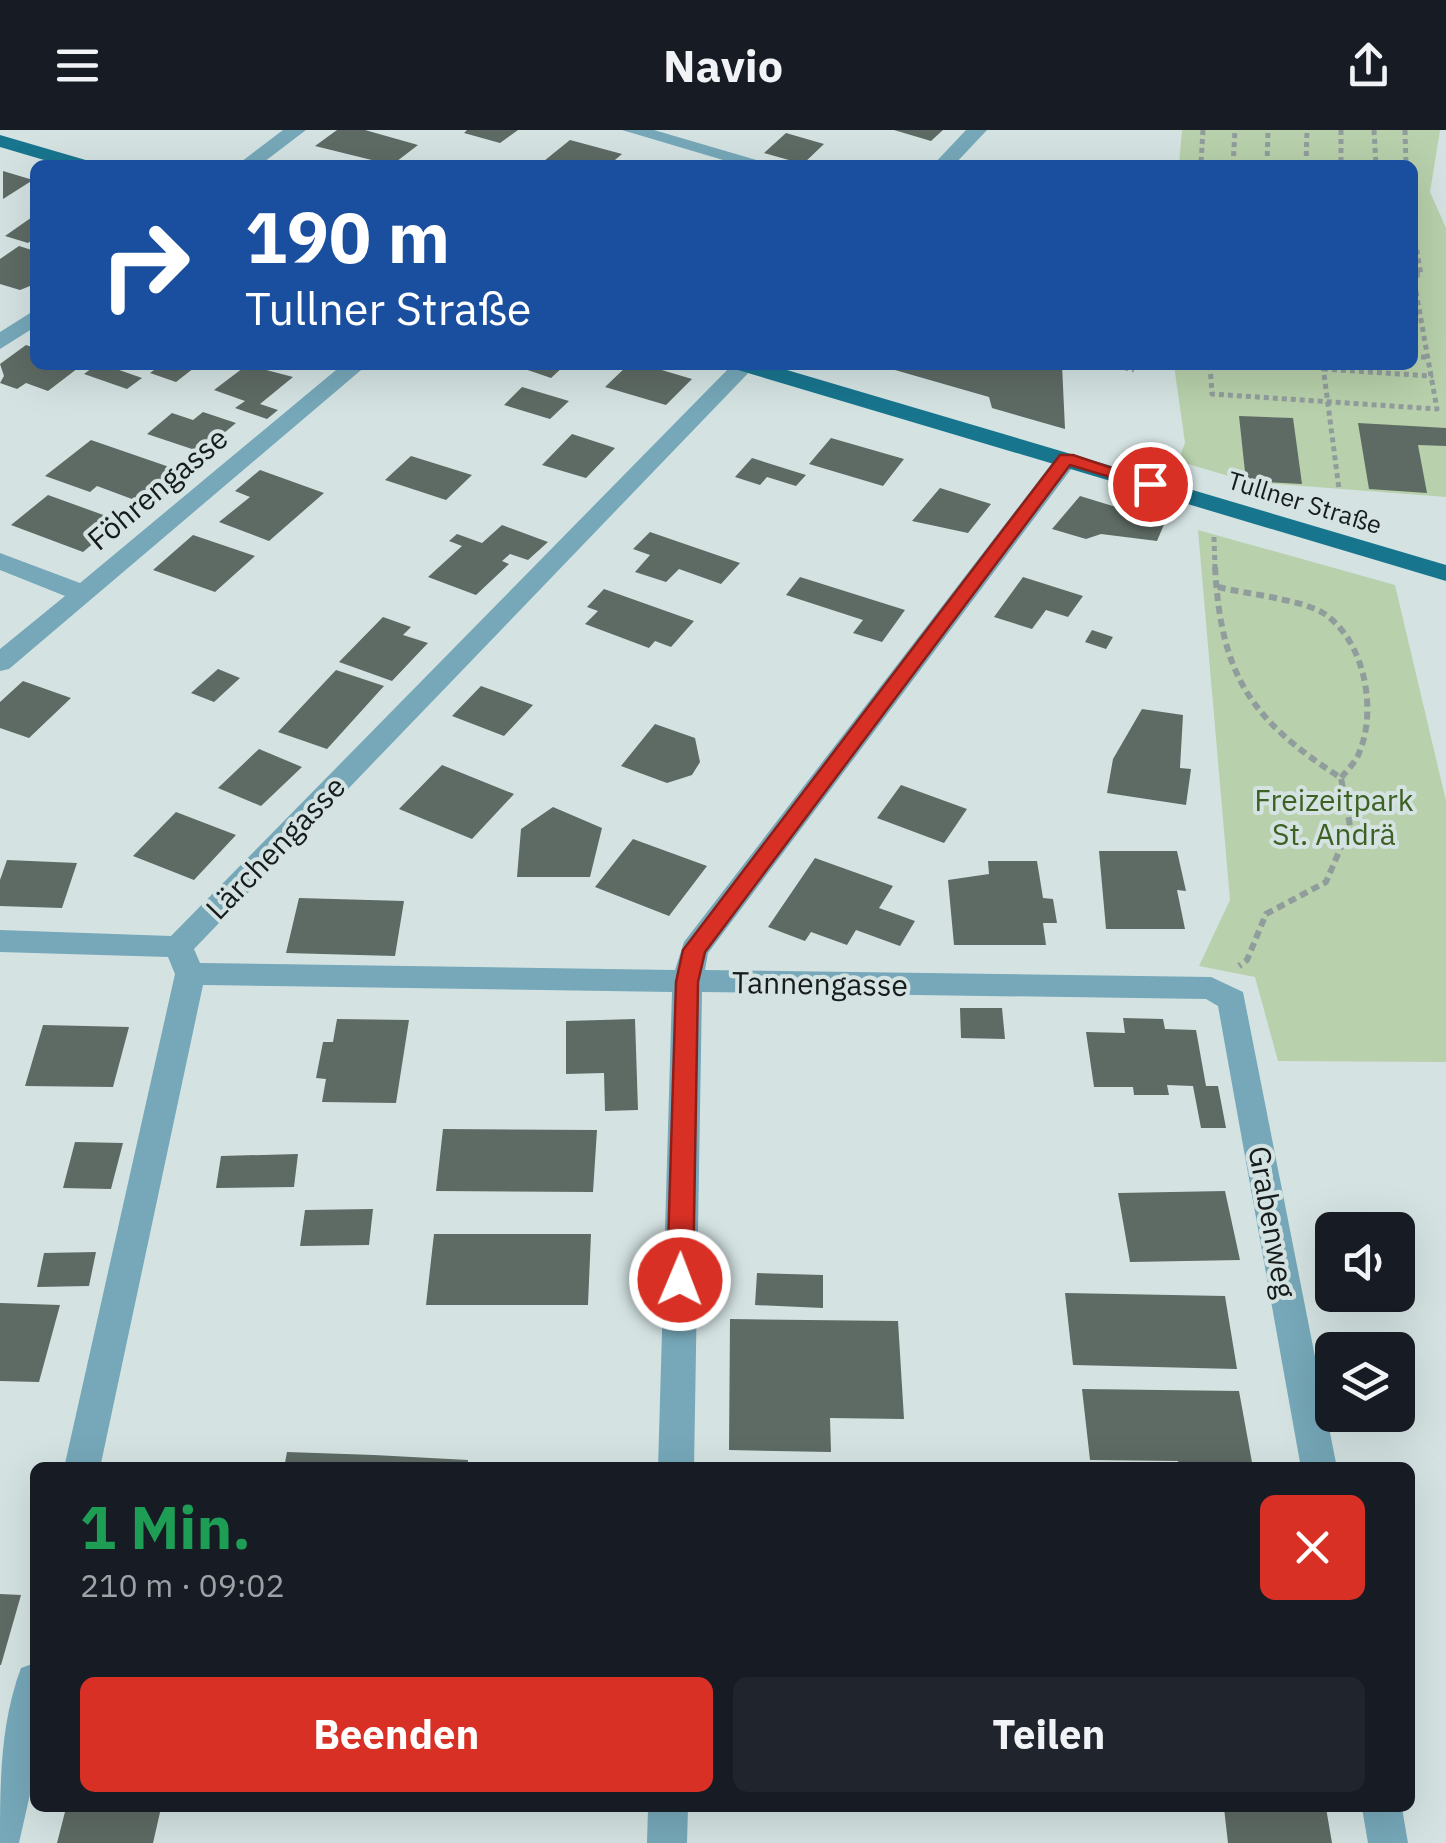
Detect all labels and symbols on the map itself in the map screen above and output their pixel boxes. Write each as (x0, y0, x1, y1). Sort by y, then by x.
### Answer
street label: Föhrengasse (79, 418, 235, 558)
pin (1108, 442, 1193, 527)
street label: Tullner Straße (1224, 463, 1386, 541)
street label: Lärchengasse (197, 767, 353, 927)
park label: Freizeitpark St. Andrä (1254, 780, 1414, 853)
street label: Tannengasse (732, 962, 908, 1004)
street label: Grabenweg (1240, 1143, 1306, 1301)
position arrow (628, 1228, 732, 1332)

